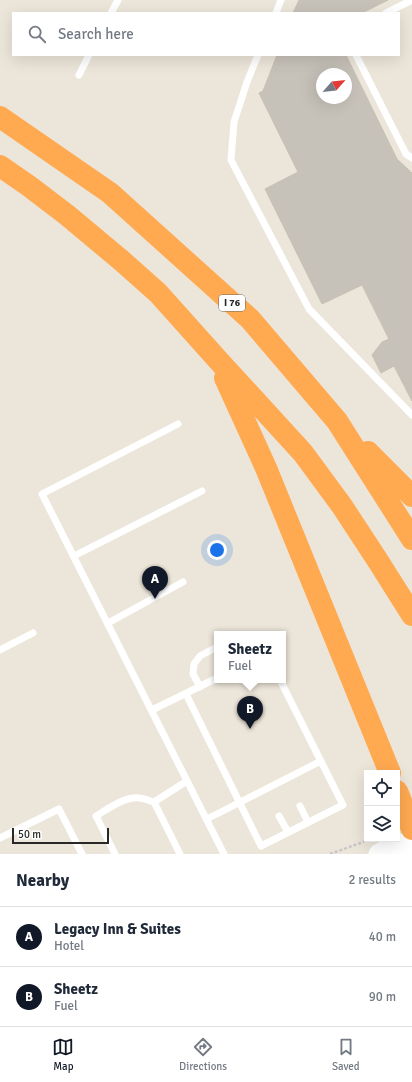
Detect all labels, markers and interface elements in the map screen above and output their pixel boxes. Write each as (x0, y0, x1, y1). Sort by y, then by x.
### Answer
search box (12, 12, 400, 56)
icon: search (26, 23, 48, 45)
text: Search here (58, 25, 134, 43)
north arrow (316, 68, 352, 104)
road number: I 76 (219, 295, 245, 311)
your location (207, 540, 227, 560)
pin: A (142, 566, 168, 599)
popup (214, 631, 286, 683)
text: Sheetz (228, 640, 272, 658)
text: Fuel (228, 658, 252, 674)
pin: B (237, 696, 263, 729)
map controls (364, 770, 400, 842)
button: locate (364, 770, 400, 806)
button: layers (364, 806, 400, 842)
scale bar (12, 826, 109, 845)
text: 50 m (18, 828, 41, 841)
text: Nearby (16, 870, 69, 891)
text: 2 results (348, 872, 396, 888)
text: Legacy Inn & Suites (54, 920, 181, 938)
text: A (25, 929, 33, 945)
text: 40 m (369, 929, 396, 945)
text: Hotel (54, 938, 84, 954)
text: Sheetz (54, 980, 98, 998)
text: B (25, 989, 33, 1005)
text: 90 m (369, 989, 396, 1005)
text: Fuel (54, 998, 78, 1014)
tab: Map (52, 1036, 74, 1073)
tab: Directions (179, 1036, 227, 1073)
tab: Saved (332, 1036, 360, 1073)

